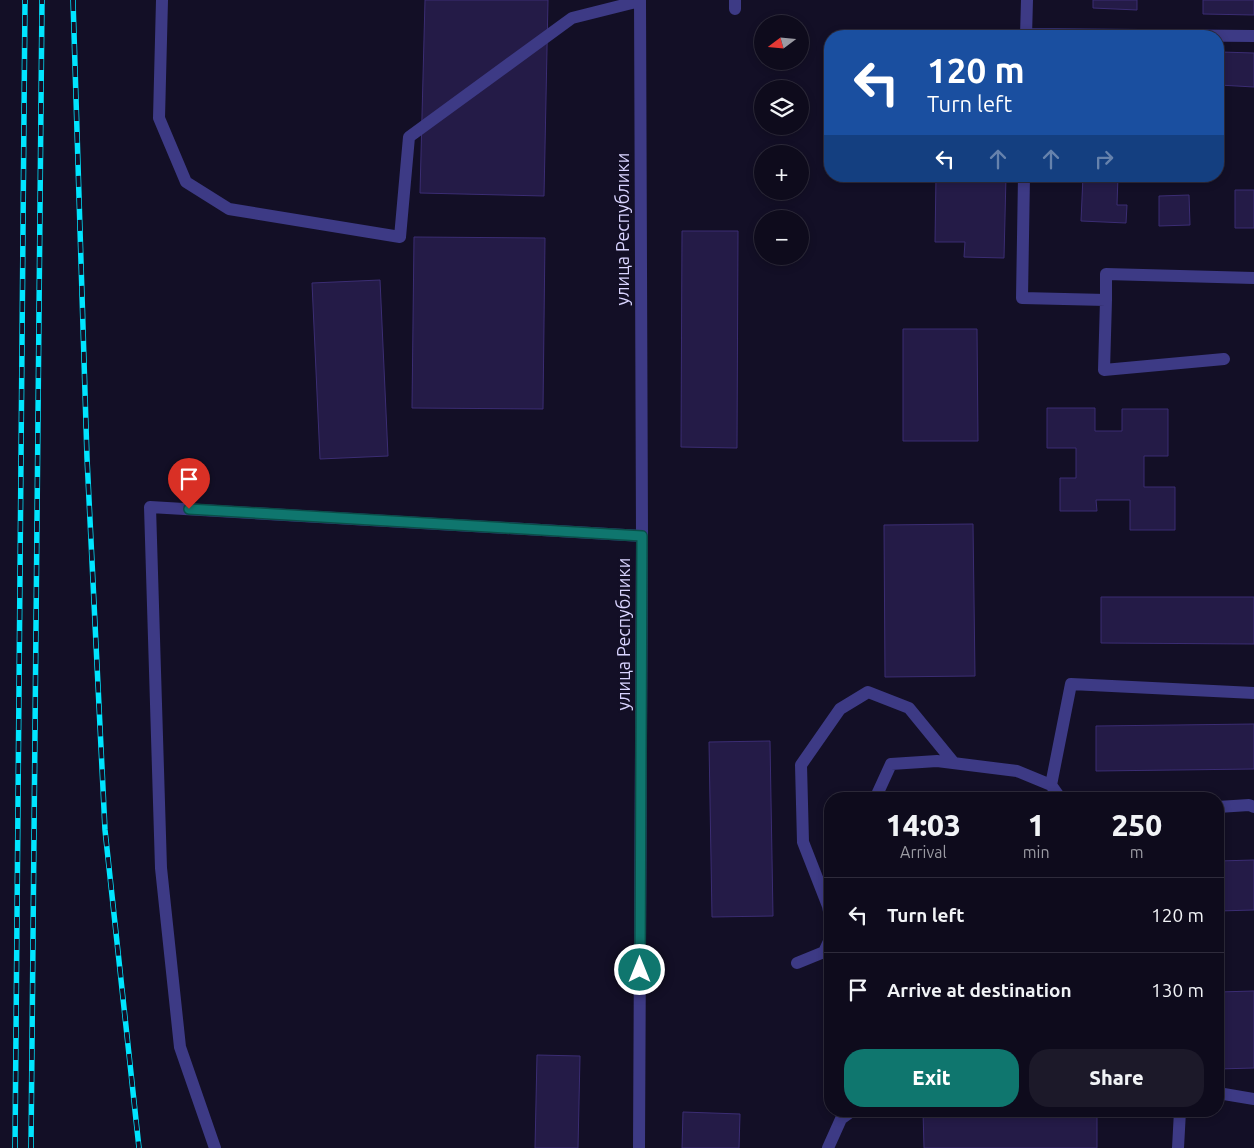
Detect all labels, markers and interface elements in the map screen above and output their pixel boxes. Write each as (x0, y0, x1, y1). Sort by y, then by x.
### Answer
north arrow (754, 15, 809, 70)
map controls (754, 15, 809, 265)
icon: left (844, 50, 909, 115)
text: 120 m (927, 50, 1025, 90)
button: layers (754, 80, 809, 135)
text: Turn left (927, 91, 1012, 116)
button: + (754, 145, 809, 200)
icon: left (931, 145, 959, 173)
icon: ahead (984, 145, 1012, 173)
icon: ahead (1037, 145, 1065, 173)
icon: right (1090, 145, 1118, 173)
street label: улица Республики (612, 153, 632, 305)
button: − (754, 210, 809, 265)
pin (168, 458, 210, 509)
icon: arrive (175, 465, 203, 493)
street label: улица Республики (613, 558, 633, 710)
text: 14:03 (886, 808, 961, 842)
text: 1 (1028, 808, 1045, 842)
text: 250 (1111, 808, 1162, 842)
text: Arrival (900, 843, 947, 861)
text: min (1023, 843, 1050, 861)
text: m (1130, 843, 1144, 861)
icon: left (844, 901, 872, 929)
text: Turn left (887, 904, 965, 926)
text: 120 m (1151, 904, 1204, 926)
position arrow (613, 943, 665, 995)
icon: arrive (844, 976, 872, 1004)
text: Arrive at destination (887, 979, 1072, 1001)
text: 130 m (1151, 979, 1204, 1001)
button: Exit (844, 1049, 1019, 1107)
button: Share (1029, 1049, 1204, 1107)

